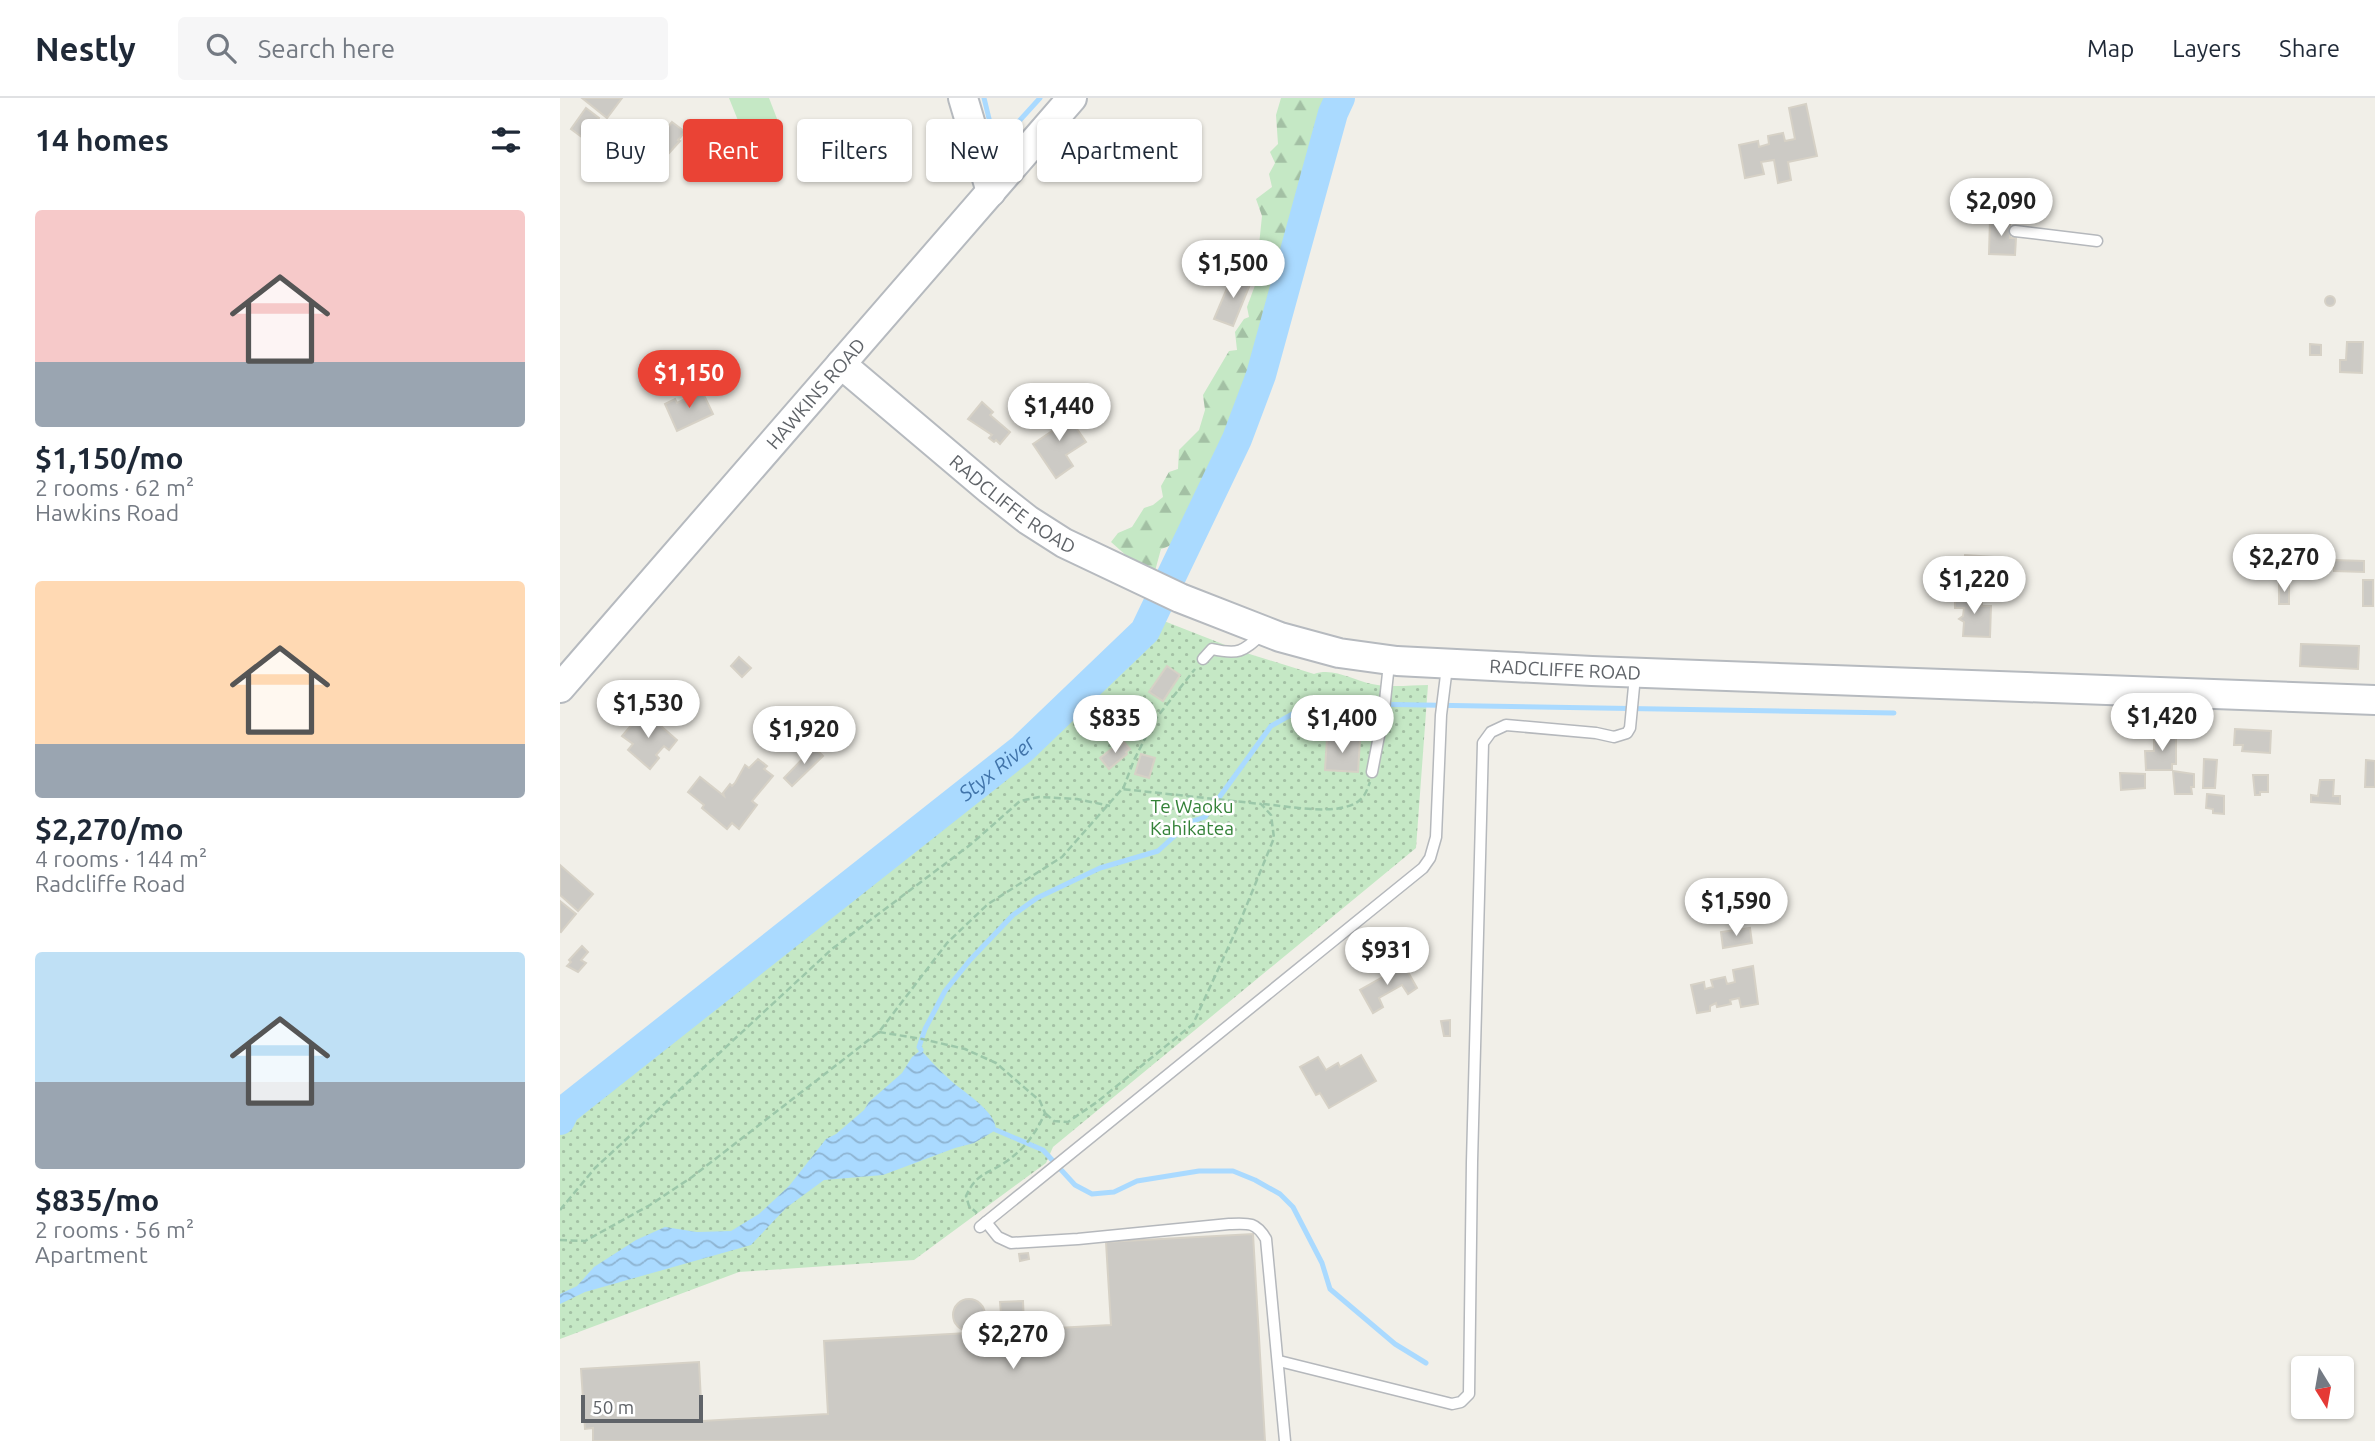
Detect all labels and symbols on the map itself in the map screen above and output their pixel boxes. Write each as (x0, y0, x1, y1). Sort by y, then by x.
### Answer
pin: $2,090 (1944, 178, 2058, 238)
pin: $1,500 (1176, 240, 1290, 300)
street label: HAWKINS ROAD (762, 334, 870, 453)
pin: $1,150 (632, 350, 746, 410)
pin: $1,440 (1002, 384, 1116, 443)
street label: RADCLIFFE ROAD (946, 450, 1079, 558)
pin: $2,270 (2227, 534, 2341, 594)
pin: $1,220 (1917, 556, 2031, 616)
street label: RADCLIFFE ROAD (1489, 655, 1641, 684)
pin: $1,530 (591, 680, 705, 740)
pin: $1,420 (2105, 694, 2219, 753)
pin: $835 (1074, 696, 1156, 755)
pin: $1,400 (1285, 696, 1399, 755)
pin: $1,920 (747, 706, 861, 766)
water label: Styx River (953, 729, 1040, 806)
park label: Te Waoku Kahikatea (1150, 795, 1234, 839)
pin: $1,590 (1679, 878, 1793, 938)
pin: $931 (1346, 928, 1428, 987)
pin: $2,270 (956, 1312, 1070, 1371)
north arrow (2291, 1356, 2354, 1419)
scale bar (581, 1392, 704, 1424)

